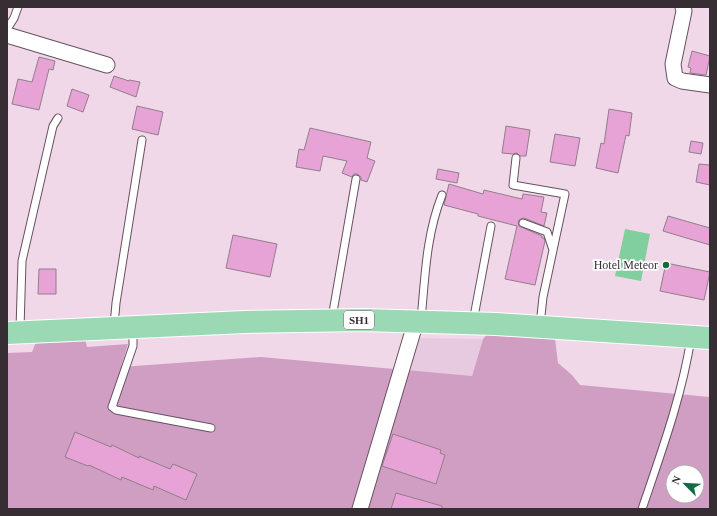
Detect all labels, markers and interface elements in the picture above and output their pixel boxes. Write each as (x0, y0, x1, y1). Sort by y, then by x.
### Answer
place label: Hotel Meteor (594, 258, 658, 272)
marker: Hotel Meteor (661, 260, 671, 270)
road number: SH1 (344, 311, 374, 329)
north arrow (665, 464, 705, 504)
text: N (669, 474, 683, 486)

